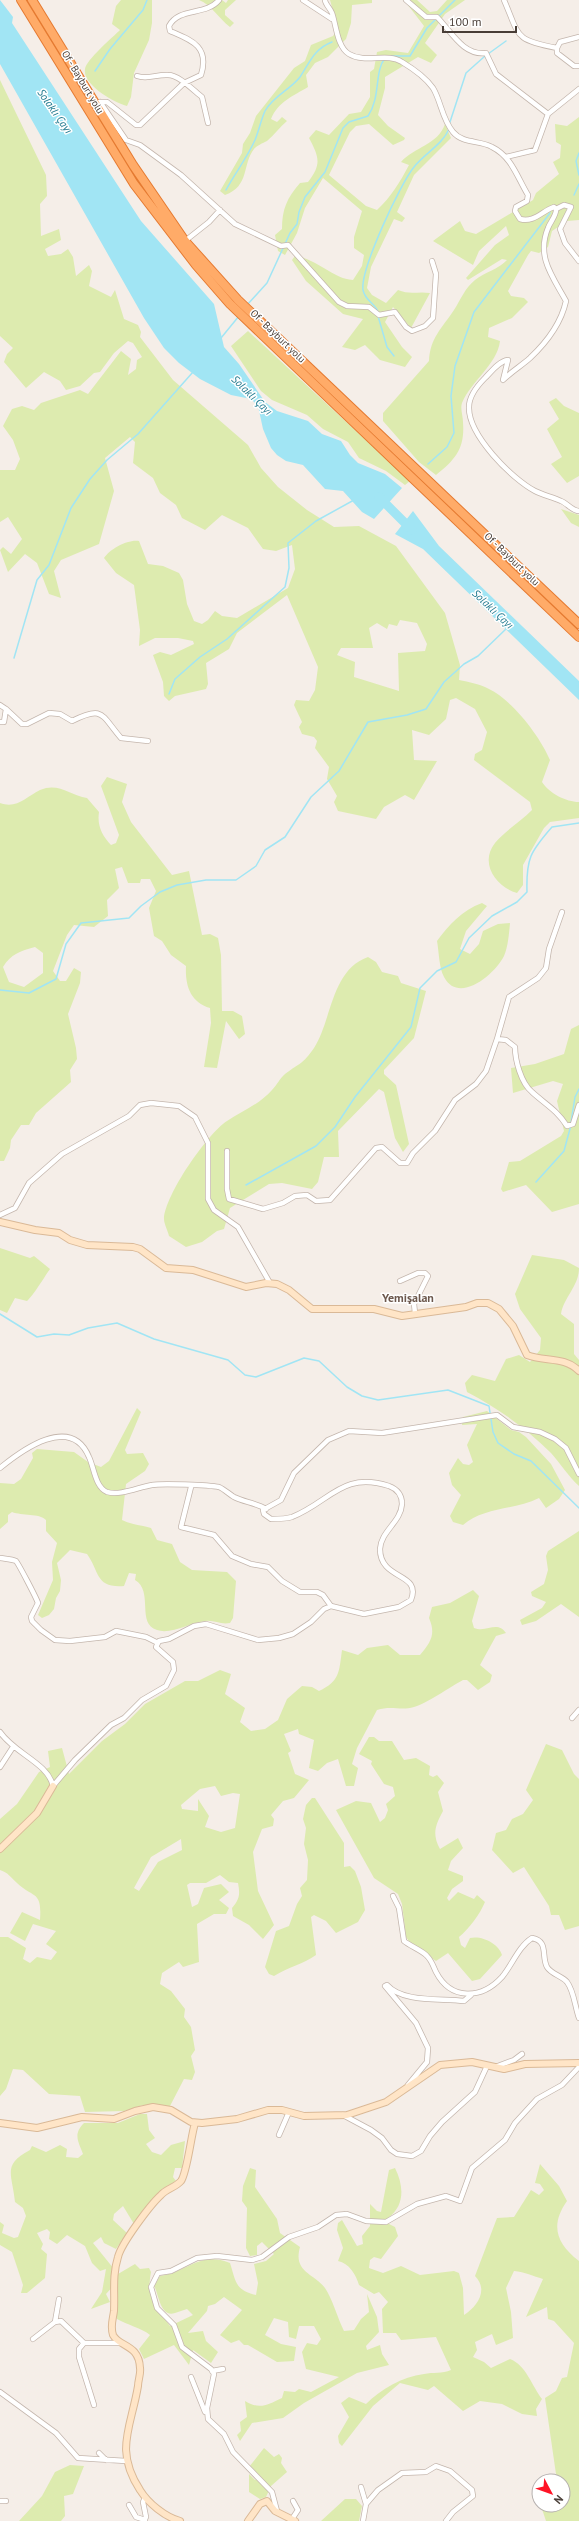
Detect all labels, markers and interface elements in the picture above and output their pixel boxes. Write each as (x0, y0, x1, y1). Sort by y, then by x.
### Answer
scale bar (443, 8, 516, 34)
text: 100 m (449, 14, 482, 29)
street label: Of - Bayburt yolu (59, 48, 107, 116)
water label: Solaklı Çayı (34, 86, 76, 136)
street label: Of - Bayburt yolu (248, 307, 308, 365)
water label: Solaklı Çayı (229, 372, 276, 418)
street label: Of - Bayburt yolu (482, 530, 542, 588)
water label: Solaklı Çayı (469, 586, 517, 632)
district label: Yemişalan (381, 1290, 434, 1305)
north arrow (531, 2473, 571, 2513)
text: N (551, 2492, 566, 2507)

